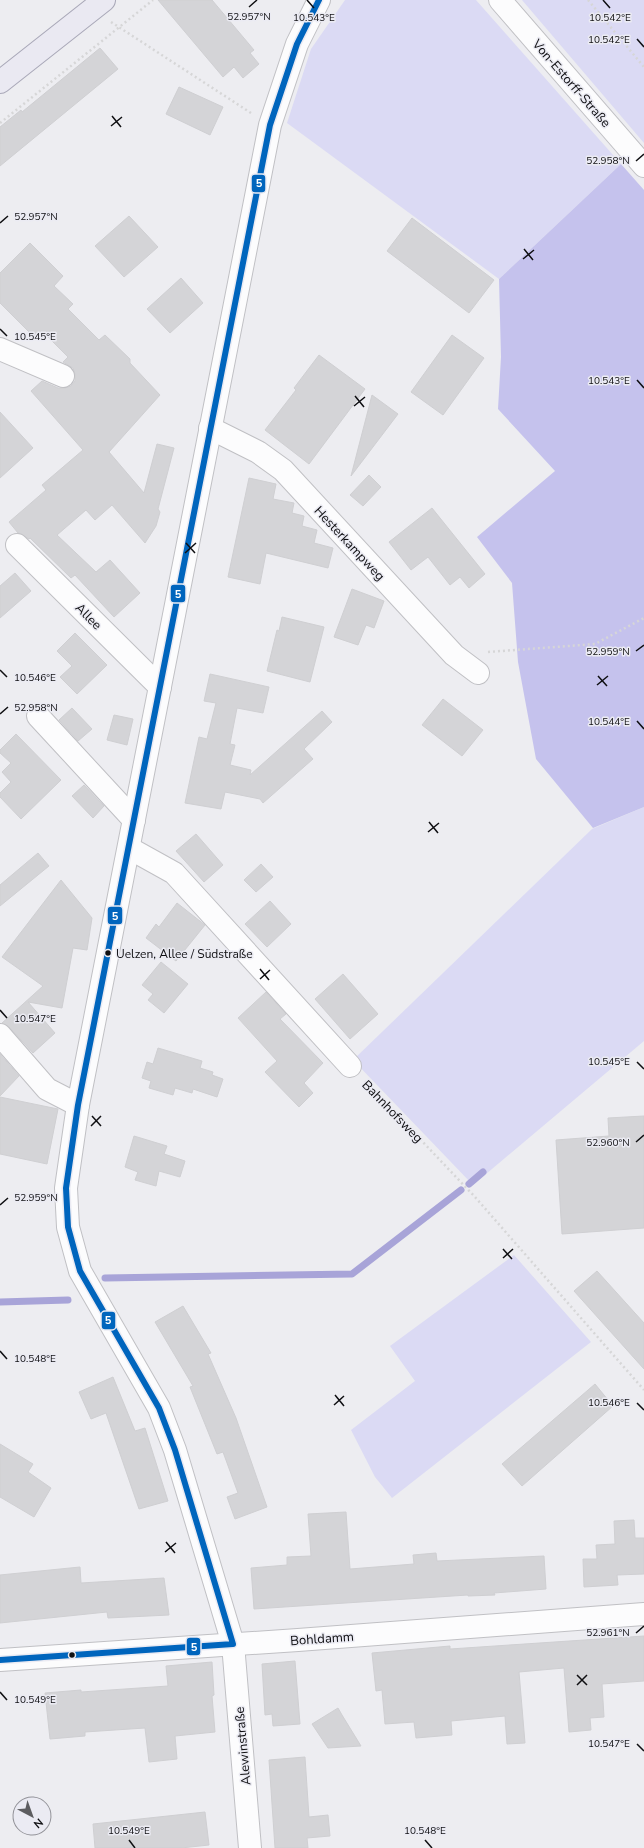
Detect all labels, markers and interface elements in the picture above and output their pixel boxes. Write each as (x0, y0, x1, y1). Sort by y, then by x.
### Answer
text: 52.957°N (227, 10, 271, 24)
text: 10.543°E (293, 11, 335, 25)
text: 10.542°E (589, 11, 631, 25)
text: 10.542°E (588, 33, 630, 47)
street label: Von-Estorff-Straße (527, 35, 615, 132)
text: 52.958°N (586, 154, 630, 168)
line badge: 5 (251, 174, 266, 193)
text: 5 (256, 176, 263, 191)
text: 52.957°N (14, 210, 58, 224)
text: 10.545°E (14, 330, 56, 344)
text: 10.543°E (588, 374, 630, 388)
street label: Hesterkampweg (310, 502, 389, 585)
line badge: 5 (170, 584, 186, 603)
text: 5 (175, 587, 182, 602)
street label: Allee (71, 599, 106, 634)
text: 52.959°N (586, 645, 630, 659)
text: 10.546°E (14, 671, 56, 685)
text: 52.958°N (14, 701, 58, 715)
text: 10.544°E (588, 715, 630, 729)
line badge: 5 (107, 906, 123, 925)
text: 5 (112, 909, 119, 924)
place label: Uelzen, Allee / Südstraße (116, 946, 253, 962)
marker: Uelzen, Allee / Südstraße (103, 948, 113, 958)
text: 10.547°E (14, 1012, 56, 1026)
text: 10.545°E (588, 1055, 630, 1069)
street label: Bahnhofsweg (358, 1076, 427, 1147)
text: 52.960°N (586, 1136, 630, 1150)
text: 52.959°N (14, 1191, 58, 1205)
line badge: 5 (101, 1311, 116, 1330)
text: 5 (105, 1313, 112, 1328)
text: 10.548°E (14, 1352, 56, 1366)
text: 10.546°E (588, 1396, 630, 1410)
text: 52.961°N (586, 1626, 630, 1640)
street label: Bohldamm (290, 1628, 355, 1650)
line badge: 5 (186, 1637, 201, 1656)
text: 5 (191, 1640, 198, 1655)
unlabelled marker (67, 1650, 77, 1660)
text: 10.549°E (14, 1693, 56, 1707)
street label: Alewinstraße (231, 1706, 255, 1786)
text: 10.547°E (588, 1737, 630, 1751)
north arrow (12, 1796, 52, 1836)
text: N (30, 1815, 46, 1832)
text: 10.549°E (108, 1824, 150, 1838)
text: 10.548°E (404, 1824, 446, 1838)

